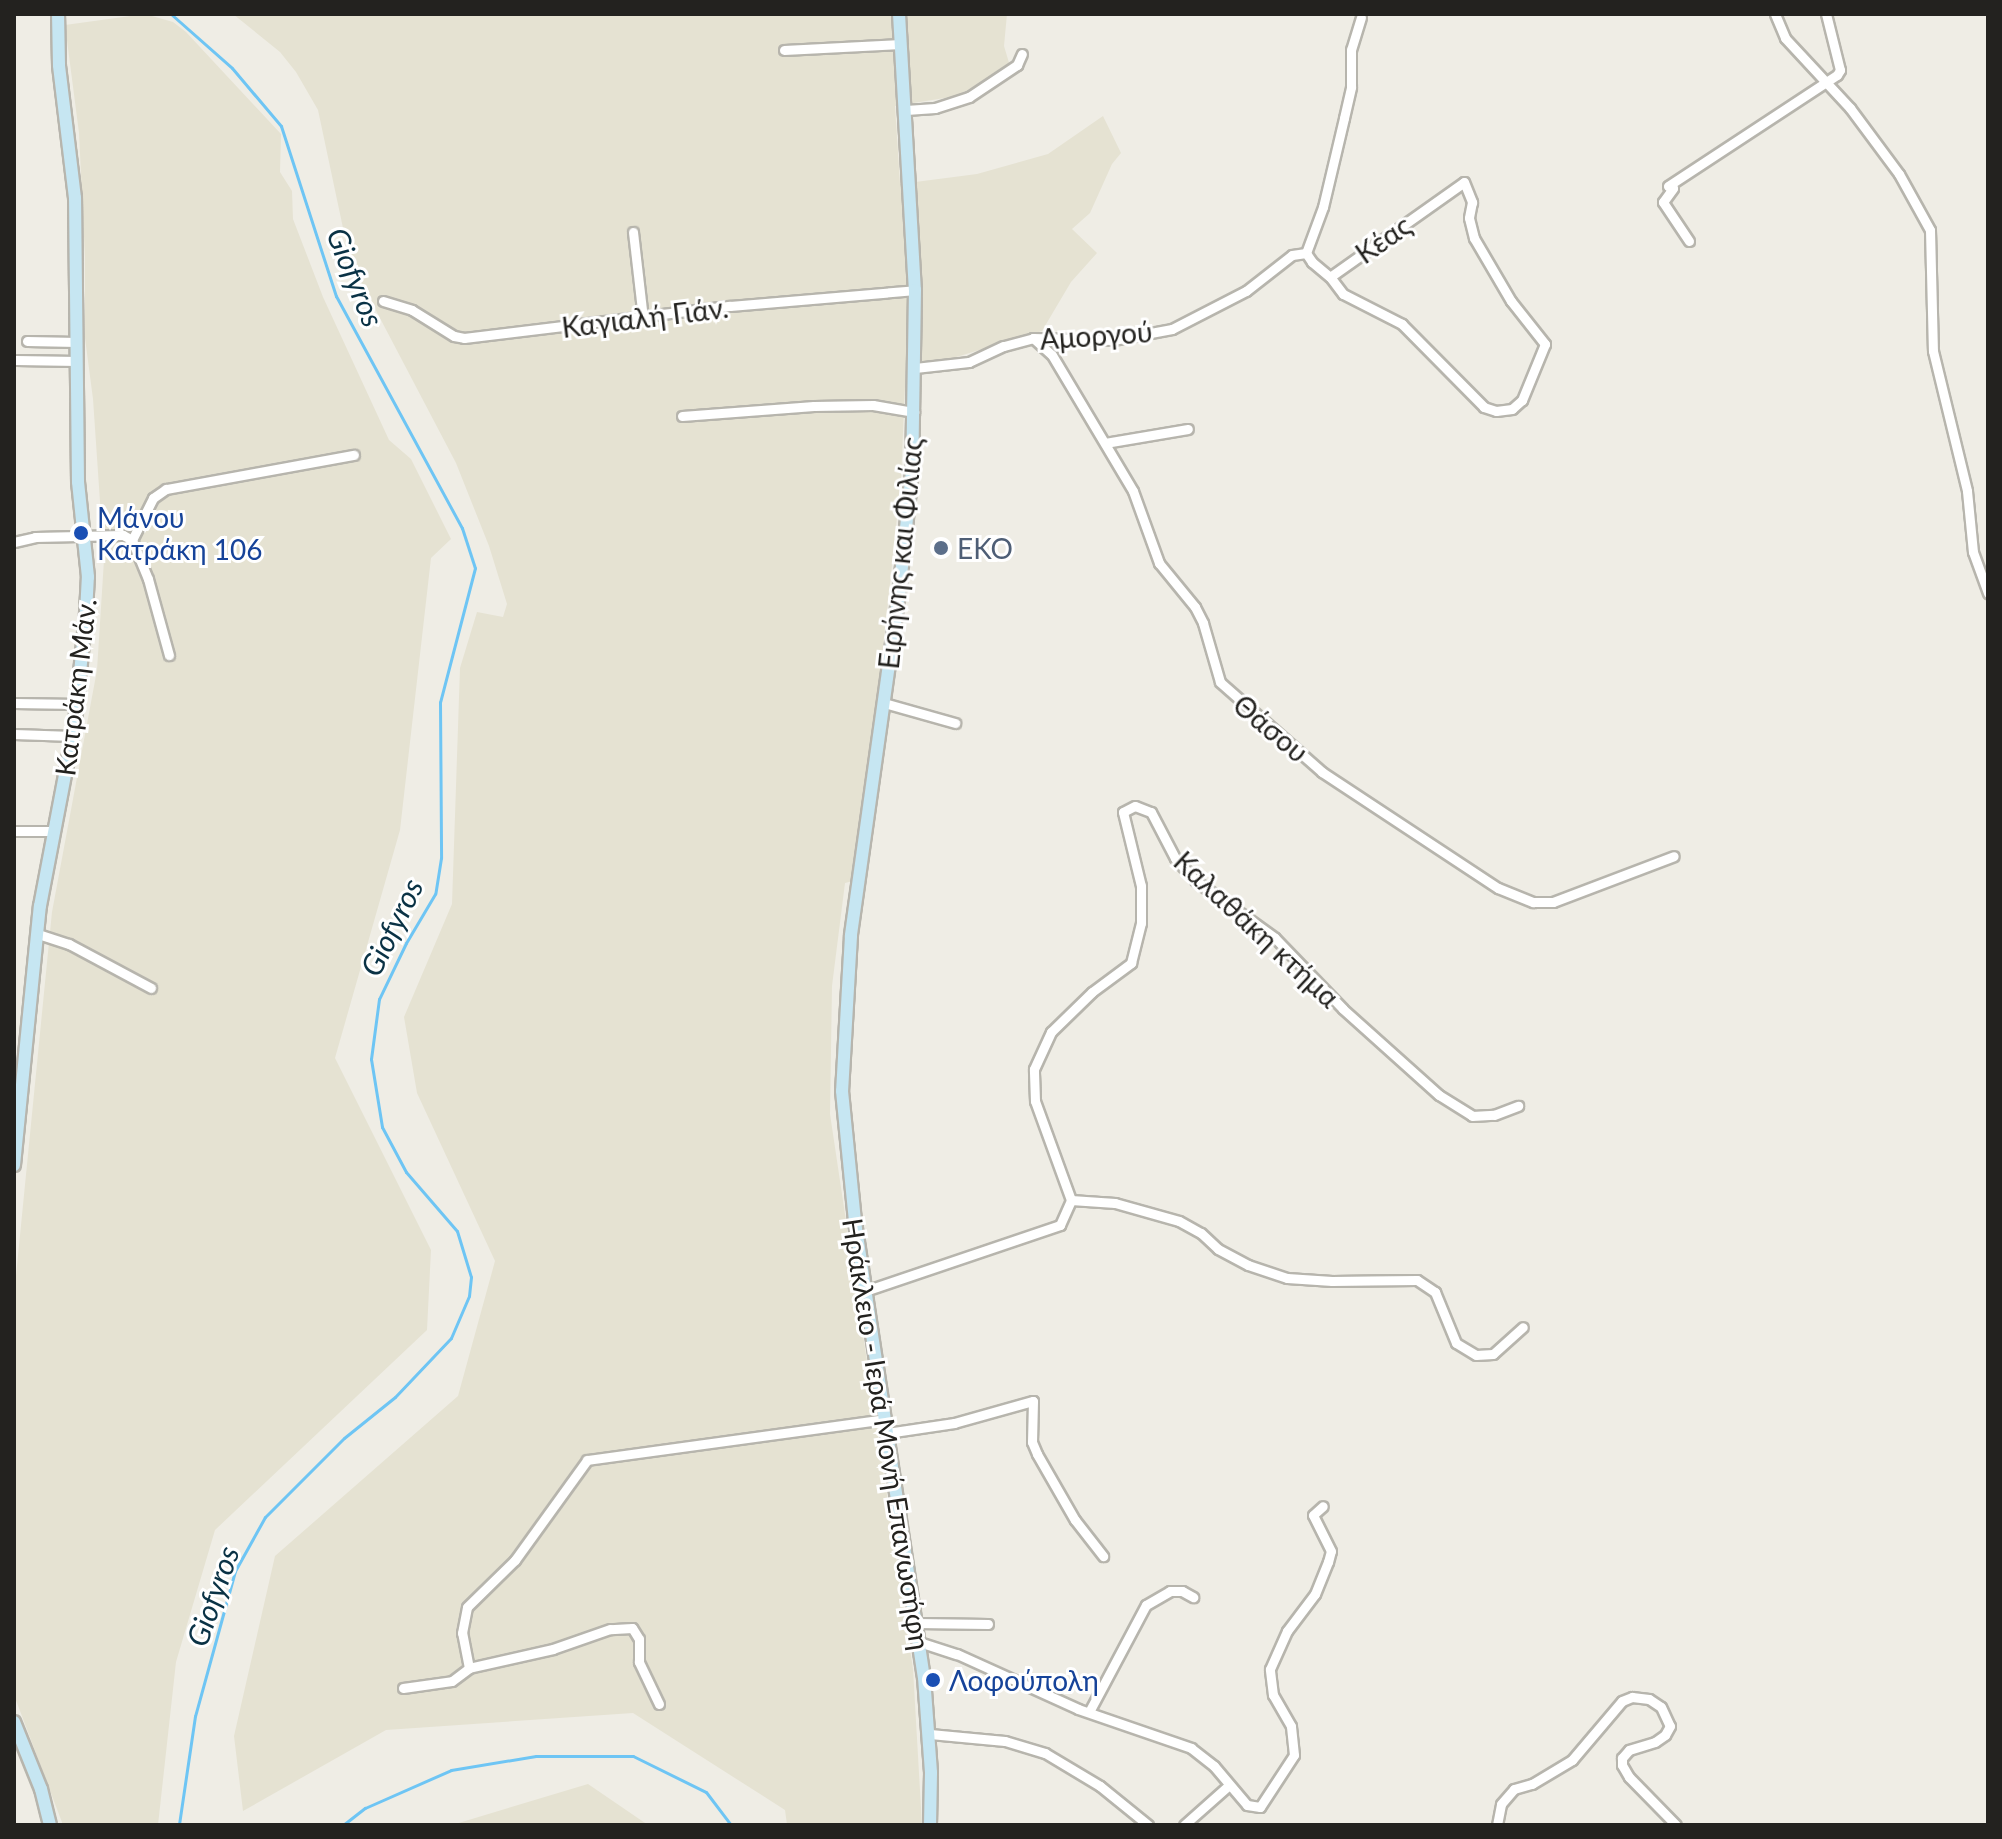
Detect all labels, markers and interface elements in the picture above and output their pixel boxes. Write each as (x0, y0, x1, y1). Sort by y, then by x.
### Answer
street label: Κέας (1349, 208, 1417, 270)
water label: Giofyros (320, 222, 392, 332)
street label: Καγιαλή Γιάν. (560, 290, 730, 344)
street label: Αμοργού (1039, 314, 1153, 356)
street label: Ειρήνης και Φιλίας (871, 435, 929, 671)
place label: Μάνου Κατράκη 106 (97, 500, 262, 566)
marker: Μάνου Κατράκη 106 (72, 524, 90, 542)
place label: EKO (957, 531, 1013, 565)
marker: EKO (932, 539, 950, 557)
street label: Κατράκη Μάν. (47, 596, 103, 778)
street label: Θάσου (1227, 687, 1315, 769)
street label: Καλαθάκη κτήμα (1168, 844, 1346, 1014)
water label: Giofyros (352, 873, 430, 981)
street label: Ηράκλειο - Ιερά Μονή Επανωσήφη (836, 1216, 938, 1652)
water label: Giofyros (178, 1541, 246, 1651)
place label: Λοφούπολη (949, 1663, 1099, 1697)
marker: Λοφούπολη (924, 1671, 942, 1689)

